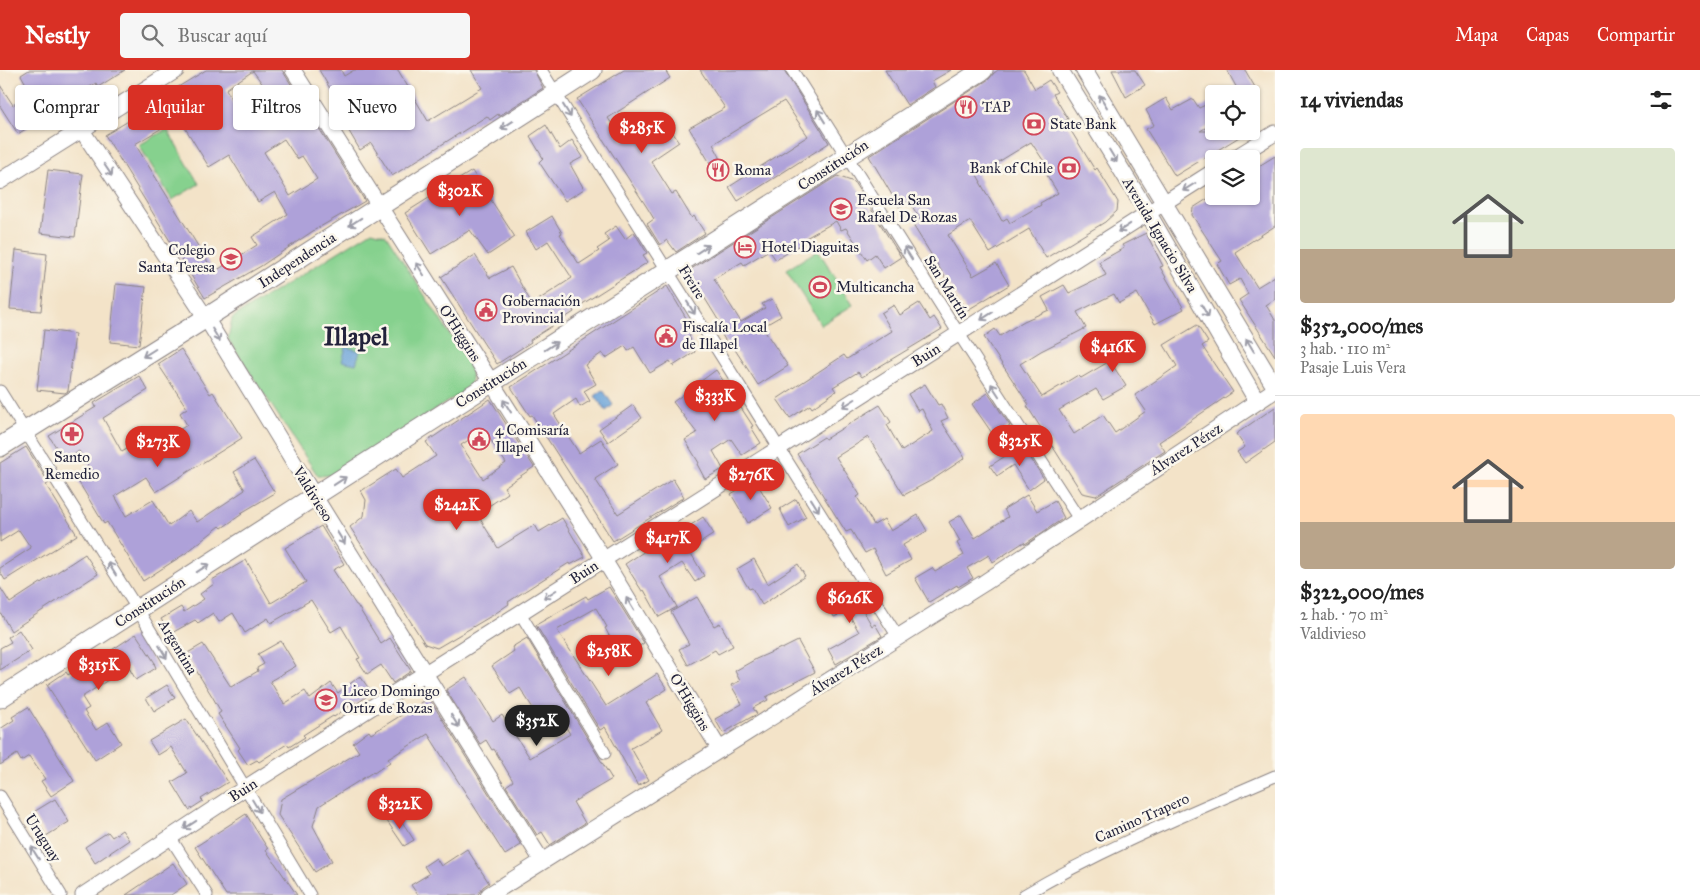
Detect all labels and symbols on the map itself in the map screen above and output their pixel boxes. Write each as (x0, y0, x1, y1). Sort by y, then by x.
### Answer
one-way arrow (1098, 94, 1108, 108)
restaurant icon: TAP (954, 95, 978, 119)
place label: TAP (982, 98, 1011, 116)
one-way arrow (562, 104, 572, 118)
one-way arrow (815, 109, 826, 123)
pin: $285K (607, 112, 677, 154)
bank icon: State Bank (1022, 112, 1046, 136)
place label: State Bank (1050, 115, 1116, 133)
one-way arrow (500, 120, 514, 130)
street label: Constitución (794, 136, 872, 194)
one-way arrow (1109, 149, 1119, 163)
bank icon: Bank of Chile (1057, 156, 1081, 180)
restaurant icon: Roma (706, 158, 730, 182)
place label: Bank of Chile (970, 159, 1053, 177)
place label: Roma (734, 161, 772, 179)
one-way arrow (102, 163, 113, 177)
street label: Avenida Ignacio Silva (1118, 173, 1202, 296)
pin: $302K (425, 174, 495, 217)
one-way arrow (1183, 182, 1197, 192)
place label: Escuela San Rafael De Rozas (857, 191, 957, 226)
school or university icon: Escuela San Rafael De Rozas (829, 197, 853, 221)
one-way arrow (349, 217, 363, 227)
one-way arrow (1117, 224, 1131, 234)
street label: Independencia (255, 228, 340, 292)
hotel icon: Hotel Diaguitas (733, 235, 757, 259)
place label: Hotel Diaguitas (761, 238, 859, 256)
place label: Colegio Santa Teresa (138, 241, 216, 276)
one-way arrow (695, 244, 709, 254)
school or university icon: Colegio Santa Teresa (219, 247, 243, 271)
one-way arrow (902, 247, 912, 261)
street label: San Martín (920, 252, 974, 322)
street label: Freire (675, 261, 709, 303)
one-way arrow (414, 263, 424, 277)
sports icon: Multicancha (808, 275, 832, 299)
place label: Multicancha (836, 278, 915, 296)
place label: Gobernación Provincial (502, 292, 580, 327)
public building icon: Gobernación Provincial (474, 298, 498, 322)
street label: O'Higgins (435, 301, 485, 365)
one-way arrow (685, 301, 696, 315)
one-way arrow (1200, 304, 1210, 318)
one-way arrow (980, 311, 994, 321)
place label: Fiscalía Local de Illapel (682, 318, 768, 353)
district label: Illapel (324, 321, 389, 352)
public building icon: Fiscalía Local de Illapel (654, 324, 678, 348)
one-way arrow (212, 328, 222, 342)
pin: $416K (1078, 330, 1148, 373)
one-way arrow (1245, 337, 1255, 352)
street label: Buin (908, 339, 944, 371)
one-way arrow (543, 341, 557, 351)
one-way arrow (143, 348, 157, 358)
street label: Constitución (452, 354, 530, 412)
pin: $333K (680, 380, 750, 422)
one-way arrow (990, 383, 1001, 397)
one-way arrow (843, 398, 857, 408)
one-way arrow (502, 400, 512, 414)
street label: Álvarez Pérez (1145, 418, 1226, 480)
place label: 4 Comisaría Illapel (495, 421, 570, 456)
pharmacy icon: Santo Remedio (60, 422, 84, 446)
pin: $325K (985, 424, 1055, 467)
pin: $273K (123, 426, 193, 468)
public building icon: 4 Comisaría Illapel (467, 427, 491, 451)
place label: Santo Remedio (45, 448, 100, 483)
pin: $276K (716, 458, 786, 501)
street label: Valdivieso (288, 462, 337, 525)
one-way arrow (333, 475, 347, 485)
pin: $242K (422, 488, 492, 531)
one-way arrow (810, 497, 820, 511)
pin: $417K (633, 522, 703, 564)
one-way arrow (336, 531, 346, 545)
street label: Buin (566, 556, 602, 588)
one-way arrow (107, 562, 117, 576)
one-way arrow (196, 563, 210, 573)
street label: Constitución (111, 573, 189, 631)
pin: $626K (815, 582, 885, 624)
one-way arrow (544, 589, 558, 599)
one-way arrow (625, 597, 635, 611)
street label: Argentina (154, 615, 202, 678)
pin: $258K (574, 634, 644, 677)
street label: Álvarez Pérez (805, 640, 886, 700)
one-way arrow (159, 644, 169, 658)
pin: $315K (64, 648, 134, 691)
street label: O'Higgins (666, 670, 714, 734)
place label: Liceo Domingo Ortiz de Rozas (342, 682, 440, 717)
school or university icon: Liceo Domingo Ortiz de Rozas (314, 688, 338, 712)
pin: $352K (502, 704, 572, 747)
one-way arrow (450, 713, 460, 727)
street label: Buin (225, 774, 261, 806)
pin: $322K (365, 788, 435, 830)
street label: Camino Trapero (1092, 789, 1192, 847)
one-way arrow (251, 799, 261, 813)
street label: Uruguay (21, 811, 65, 866)
one-way arrow (183, 820, 197, 830)
one-way arrow (30, 847, 40, 861)

